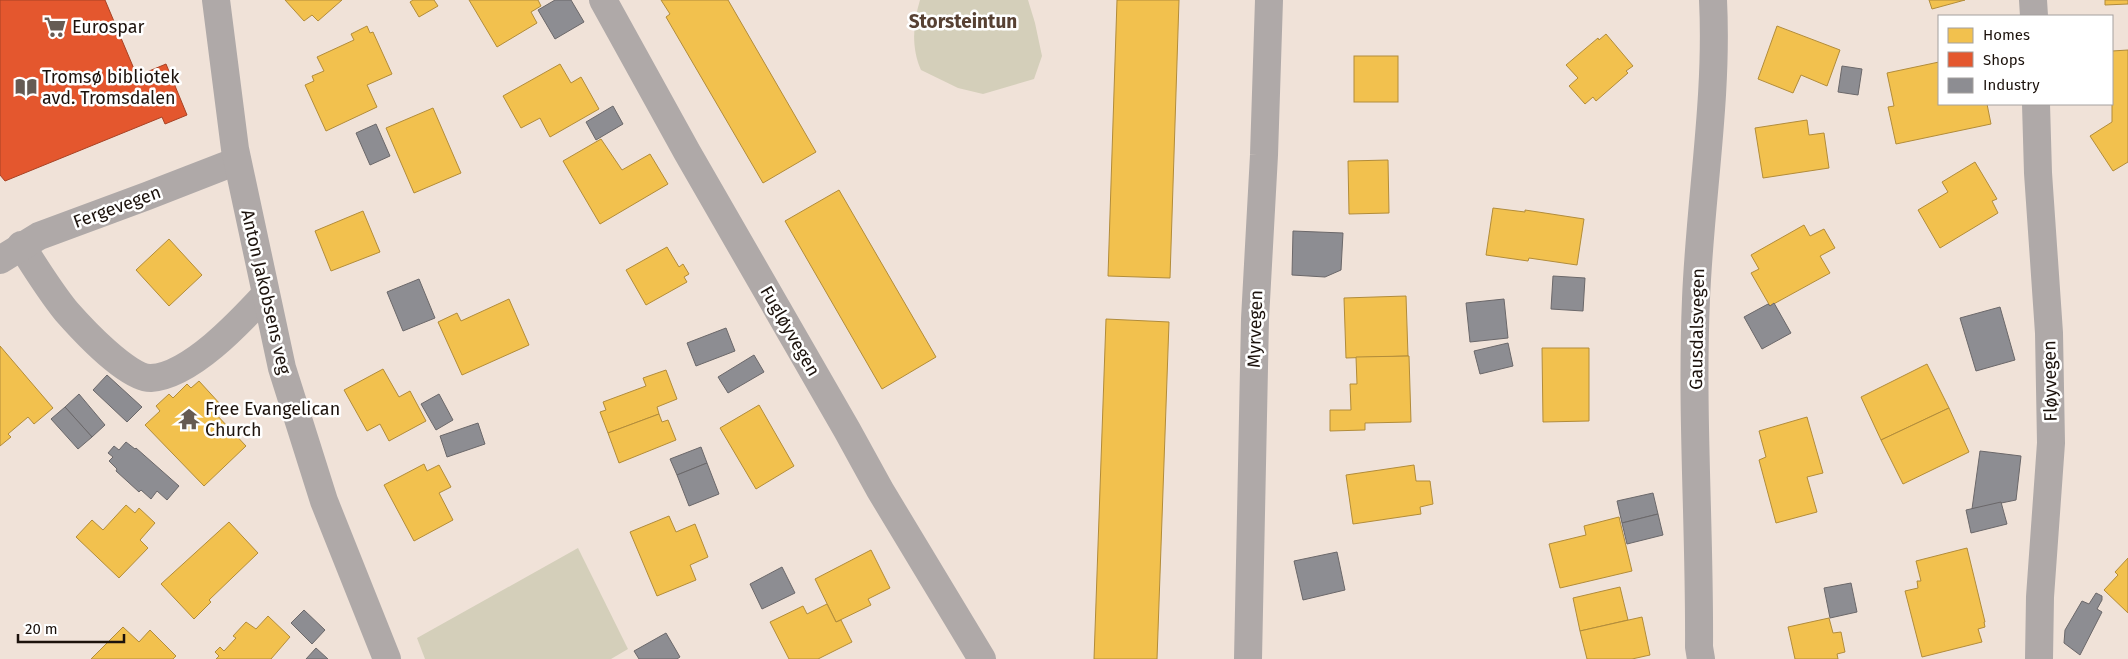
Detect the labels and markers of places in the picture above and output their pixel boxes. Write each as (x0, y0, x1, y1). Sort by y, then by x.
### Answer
supermarket icon: Eurospar (42, 14, 68, 40)
place label: Eurospar (72, 16, 144, 38)
place label: Tromsø bibliotek avd. Tromsdalen (42, 66, 180, 109)
library icon: Tromsø bibliotek avd. Tromsdalen (13, 74, 39, 100)
place label: Free Evangelican Church (205, 398, 340, 441)
temple icon: Free Evangelican Church (176, 406, 202, 432)

